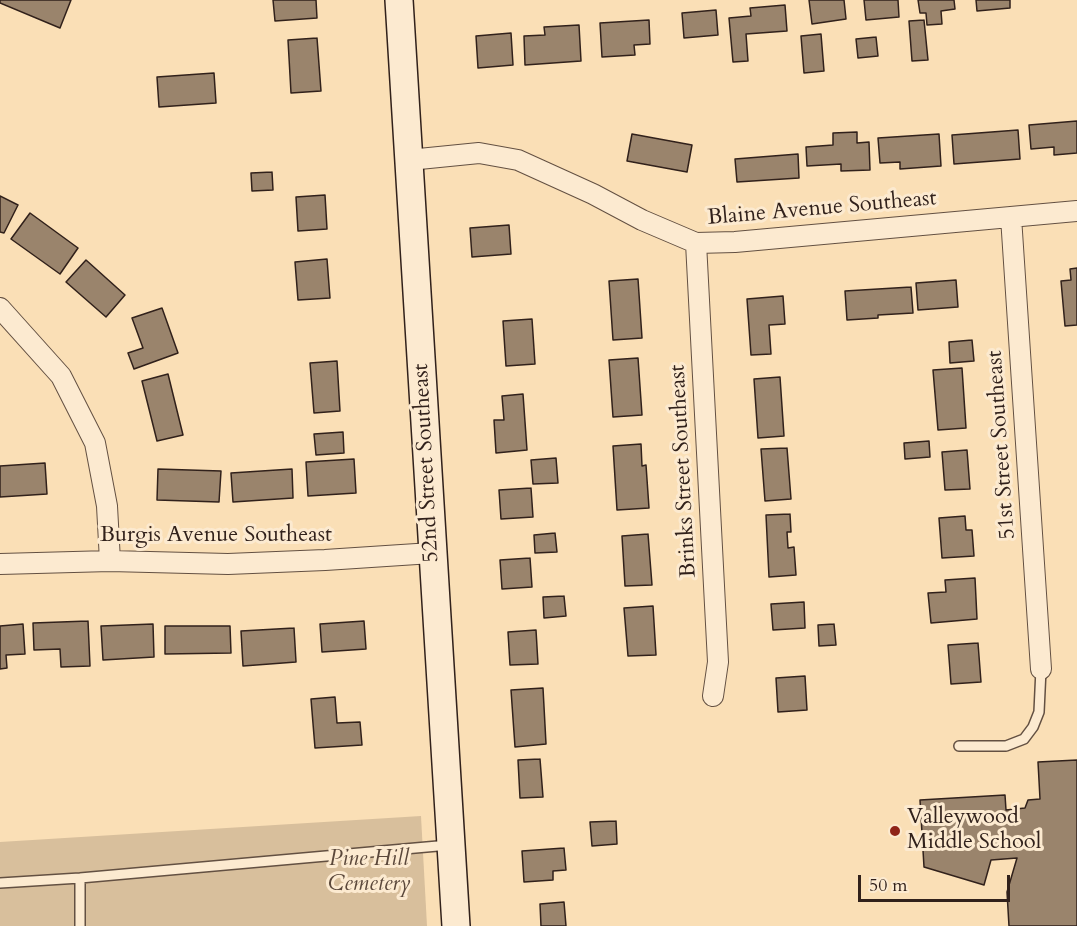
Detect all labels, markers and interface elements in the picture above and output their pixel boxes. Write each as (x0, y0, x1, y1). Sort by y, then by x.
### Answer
street label: Blaine Avenue Southeast (706, 186, 938, 232)
street label: 51st Street Southeast (982, 350, 1022, 540)
street label: 52nd Street Southeast (409, 363, 445, 563)
street label: Brinks Street Southeast (665, 364, 703, 578)
street label: Burgis Avenue Southeast (100, 523, 332, 549)
place label: Valleywood Middle School (907, 805, 1041, 856)
marker: Valleywood Middle School (888, 824, 902, 838)
park label: Pine Hill Cemetery (328, 847, 410, 898)
scale bar (861, 863, 1012, 901)
text: 50 m (869, 873, 908, 898)

